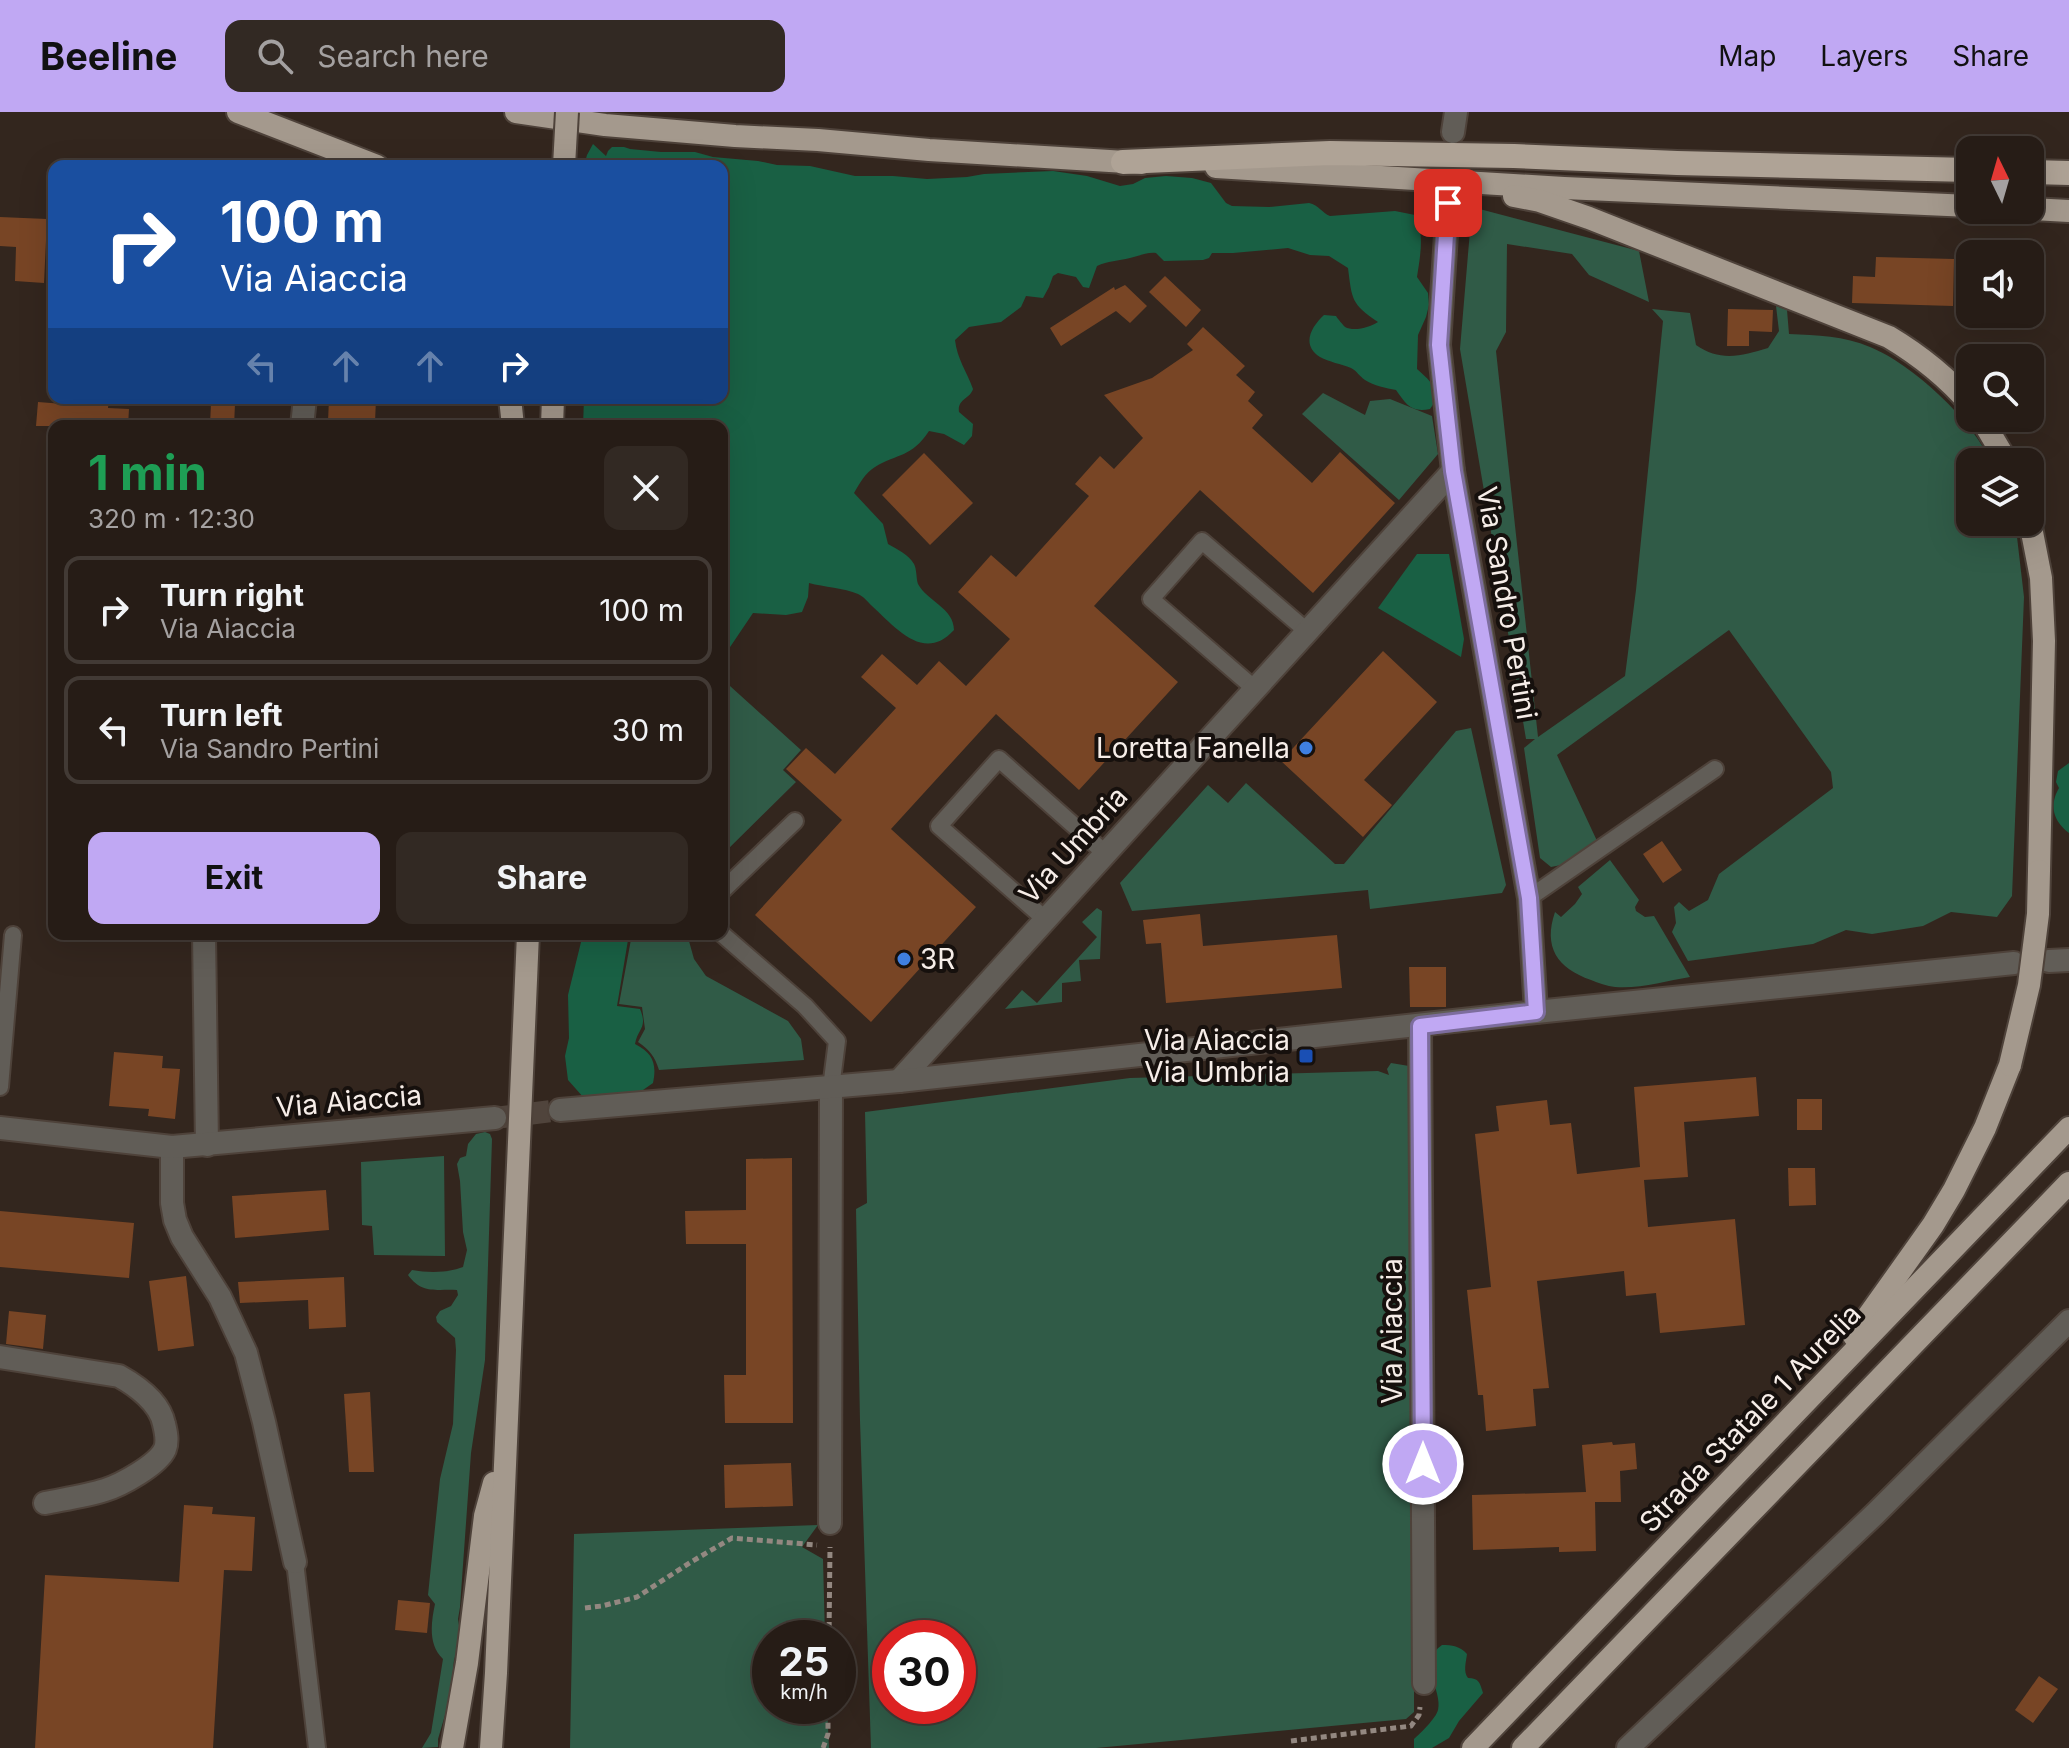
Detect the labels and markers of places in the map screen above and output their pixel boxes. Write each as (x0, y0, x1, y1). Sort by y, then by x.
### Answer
pin (1414, 169, 1482, 237)
place label: Loretta Fanella (1096, 731, 1290, 765)
marker: Loretta Fanella (1297, 739, 1315, 757)
place label: 3R (920, 942, 955, 976)
marker: 3R (895, 950, 913, 968)
place label: Via Aiaccia Via Umbria (1144, 1023, 1290, 1089)
marker: Via Aiaccia Via Umbria (1297, 1047, 1315, 1065)

